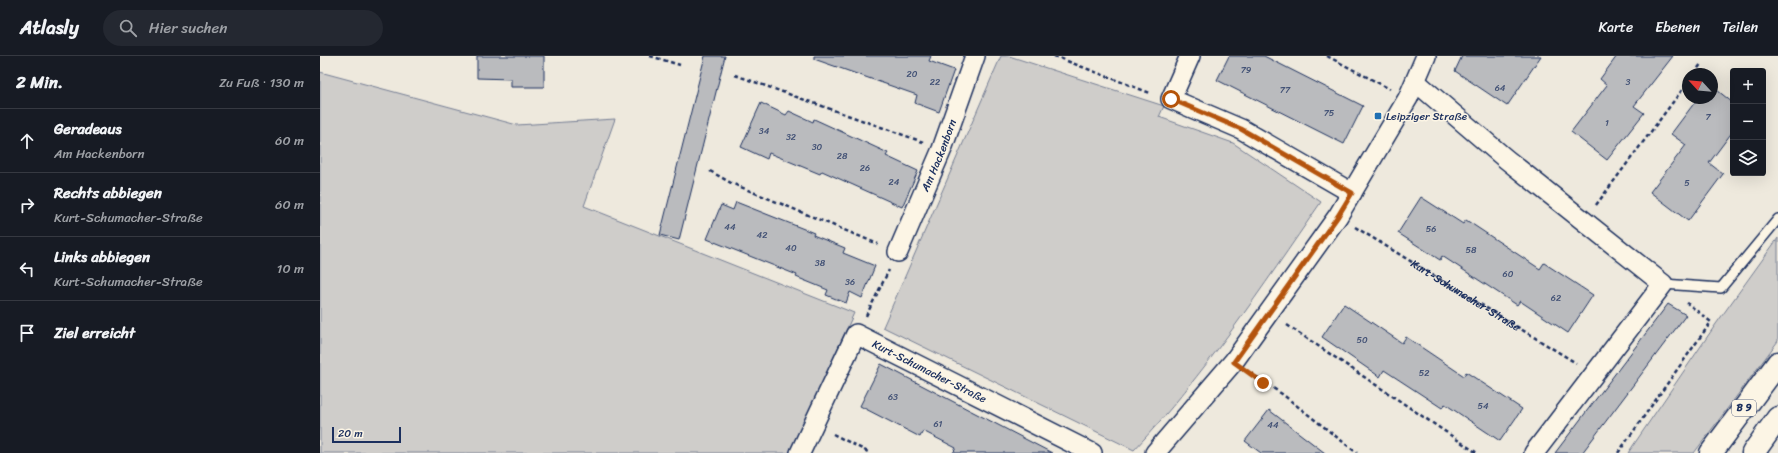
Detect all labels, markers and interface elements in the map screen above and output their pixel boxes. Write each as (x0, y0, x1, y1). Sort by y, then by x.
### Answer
search box (103, 10, 383, 46)
text: Atlasly (20, 11, 79, 44)
text: Hier suchen (149, 15, 227, 41)
text: Karte (1599, 15, 1633, 40)
text: Ebenen (1655, 15, 1700, 40)
text: Teilen (1722, 15, 1758, 40)
icon: search (117, 17, 139, 39)
house number: 79 (1241, 62, 1252, 78)
house number: 20 (907, 66, 918, 82)
text: 2 Min. (16, 67, 63, 97)
north arrow (1682, 68, 1718, 104)
map controls (1730, 68, 1766, 176)
button: + (1730, 68, 1766, 104)
text: Zu Fuß · 130 m (219, 71, 304, 94)
house number: 22 (930, 74, 940, 90)
house number: 3 (1626, 74, 1631, 90)
house number: 64 (1495, 80, 1506, 96)
house number: 77 (1280, 82, 1291, 98)
route start (1162, 90, 1180, 108)
button: − (1730, 104, 1766, 140)
house number: 75 (1324, 105, 1335, 121)
place label: Leipziger Straße (1386, 107, 1468, 126)
house number: 7 (1705, 109, 1711, 125)
marker: Leipziger Straße (1373, 111, 1383, 121)
house number: 1 (1605, 115, 1609, 131)
text: Geradeaus (54, 116, 122, 142)
street label: Am Hackenborn (915, 116, 961, 195)
house number: 34 (759, 123, 770, 139)
text: 60 m (275, 129, 304, 152)
house number: 32 (786, 129, 796, 145)
icon: ahead (16, 130, 38, 152)
house number: 30 (812, 139, 823, 155)
button: layers (1730, 140, 1766, 176)
text: Am Hackenborn (54, 142, 144, 165)
house number: 28 (837, 148, 848, 164)
house number: 26 (860, 160, 870, 176)
house number: 24 (889, 174, 900, 190)
house number: 5 (1684, 175, 1690, 191)
text: Rechts abbiegen (54, 180, 162, 206)
text: 60 m (275, 193, 304, 216)
icon: right (16, 194, 38, 216)
text: Kurt-Schumacher-Straße (54, 206, 203, 229)
house number: 44 (724, 219, 736, 235)
house number: 56 (1426, 221, 1436, 237)
house number: 42 (757, 227, 767, 243)
house number: 40 (785, 240, 797, 256)
house number: 58 (1466, 242, 1477, 258)
text: Links abbiegen (54, 244, 150, 270)
street label: Kurt-Schumacher-Straße (1407, 254, 1525, 336)
house number: 38 (815, 255, 826, 271)
text: 10 m (277, 257, 304, 280)
icon: left (16, 258, 38, 280)
house number: 60 (1503, 266, 1514, 282)
text: Kurt-Schumacher-Straße (54, 270, 203, 293)
house number: 36 (845, 274, 855, 290)
house number: 62 (1551, 290, 1561, 306)
text: Ziel erreicht (54, 320, 135, 346)
icon: arrive (16, 322, 38, 344)
house number: 50 (1356, 332, 1368, 348)
street label: Kurt-Schumacher-Straße (869, 334, 990, 408)
house number: 52 (1419, 365, 1429, 381)
route end (1254, 374, 1272, 392)
house number: 63 (888, 389, 898, 405)
house number: 54 (1477, 398, 1489, 414)
road number: B 9 (1732, 400, 1756, 416)
house number: 61 (934, 416, 943, 432)
house number: 44 (1267, 417, 1279, 433)
text: 20 m (338, 424, 363, 443)
scale bar (332, 425, 401, 444)

